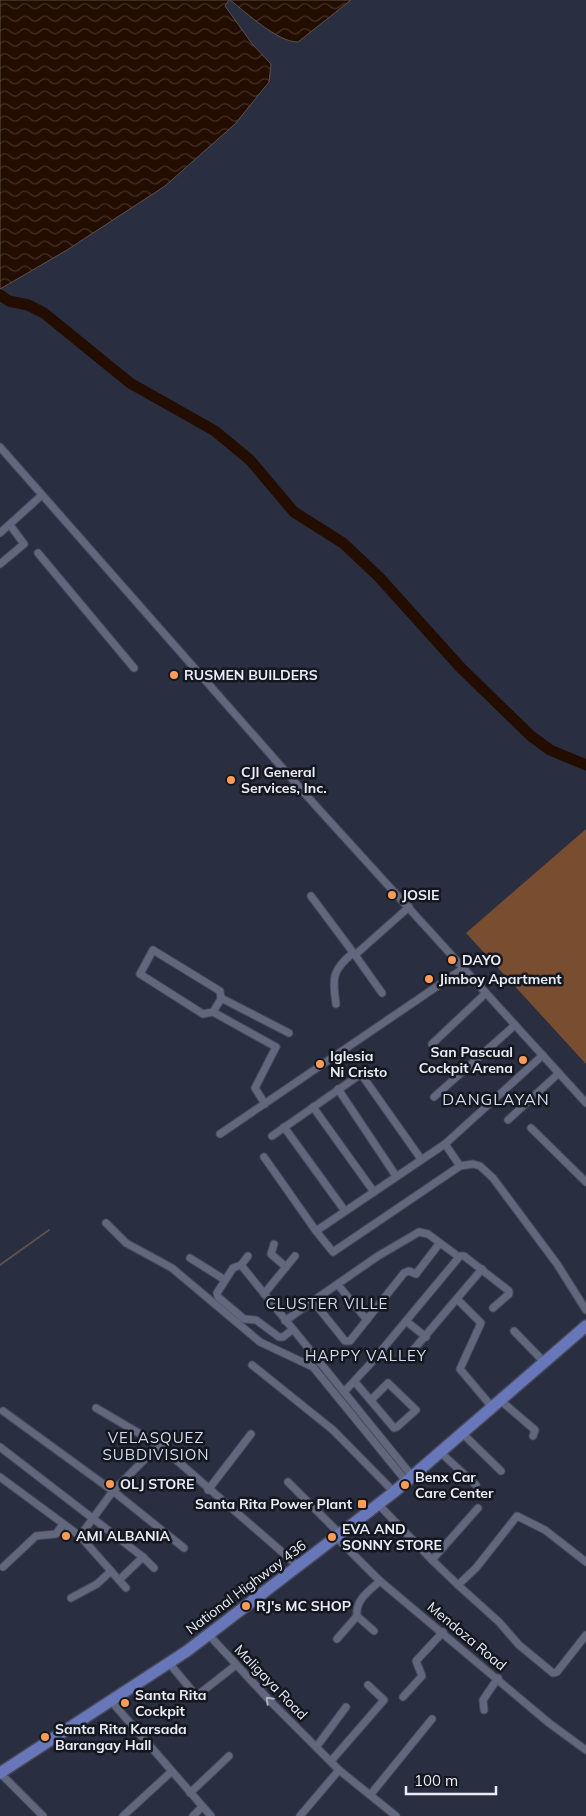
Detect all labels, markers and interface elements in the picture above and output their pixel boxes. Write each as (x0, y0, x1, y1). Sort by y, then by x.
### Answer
place label: RUSMEN BUILDERS (184, 666, 318, 684)
marker: RUSMEN BUILDERS (168, 669, 180, 681)
place label: CJI General Services, Inc. (241, 763, 327, 797)
marker: CJI General Services, Inc. (225, 774, 237, 786)
place label: JOSIE (402, 886, 439, 904)
marker: JOSIE (386, 889, 398, 901)
place label: DAYO (462, 951, 501, 969)
marker: DAYO (446, 954, 458, 966)
place label: Jimboy Apartment (439, 970, 562, 988)
marker: Jimboy Apartment (423, 973, 435, 985)
place label: San Pascual Cockpit Arena (419, 1043, 513, 1077)
place label: Iglesia Ni Cristo (330, 1047, 387, 1081)
marker: San Pascual Cockpit Arena (517, 1054, 529, 1066)
marker: Iglesia Ni Cristo (314, 1058, 326, 1070)
district label: DANGLAYAN (442, 1089, 550, 1109)
district label: CLUSTER VILLE (266, 1294, 388, 1313)
district label: HAPPY VALLEY (305, 1346, 427, 1365)
district label: VELASQUEZ SUBDIVISION (103, 1428, 209, 1464)
place label: Benx Car Care Center (415, 1468, 494, 1502)
place label: OLJ STORE (120, 1475, 194, 1493)
marker: OLJ STORE (104, 1478, 116, 1490)
marker: Benx Car Care Center (399, 1479, 411, 1491)
place label: Santa Rita Power Plant (195, 1495, 353, 1513)
marker: Santa Rita Power Plant (356, 1498, 368, 1510)
place label: EVA AND SONNY STORE (342, 1520, 442, 1554)
place label: AMI ALBANIA (76, 1527, 170, 1545)
marker: AMI ALBANIA (60, 1530, 72, 1542)
marker: EVA AND SONNY STORE (326, 1531, 338, 1543)
street label: National Highway 436 (182, 1536, 310, 1638)
place label: RJ's MC SHOP (256, 1597, 351, 1615)
street label: Mendoza Road (424, 1598, 510, 1674)
marker: RJ's MC SHOP (240, 1600, 252, 1612)
street label: Maligaya Road (231, 1641, 311, 1723)
place label: Santa Rita Cockpit (135, 1686, 206, 1720)
marker: Santa Rita Cockpit (119, 1697, 131, 1709)
one-way arrow (266, 1697, 275, 1706)
place label: Santa Rita Karsada Barangay Hall (55, 1720, 187, 1754)
marker: Santa Rita Karsada Barangay Hall (39, 1731, 51, 1743)
scale bar (406, 1764, 496, 1796)
text: 100 m (414, 1771, 458, 1790)

